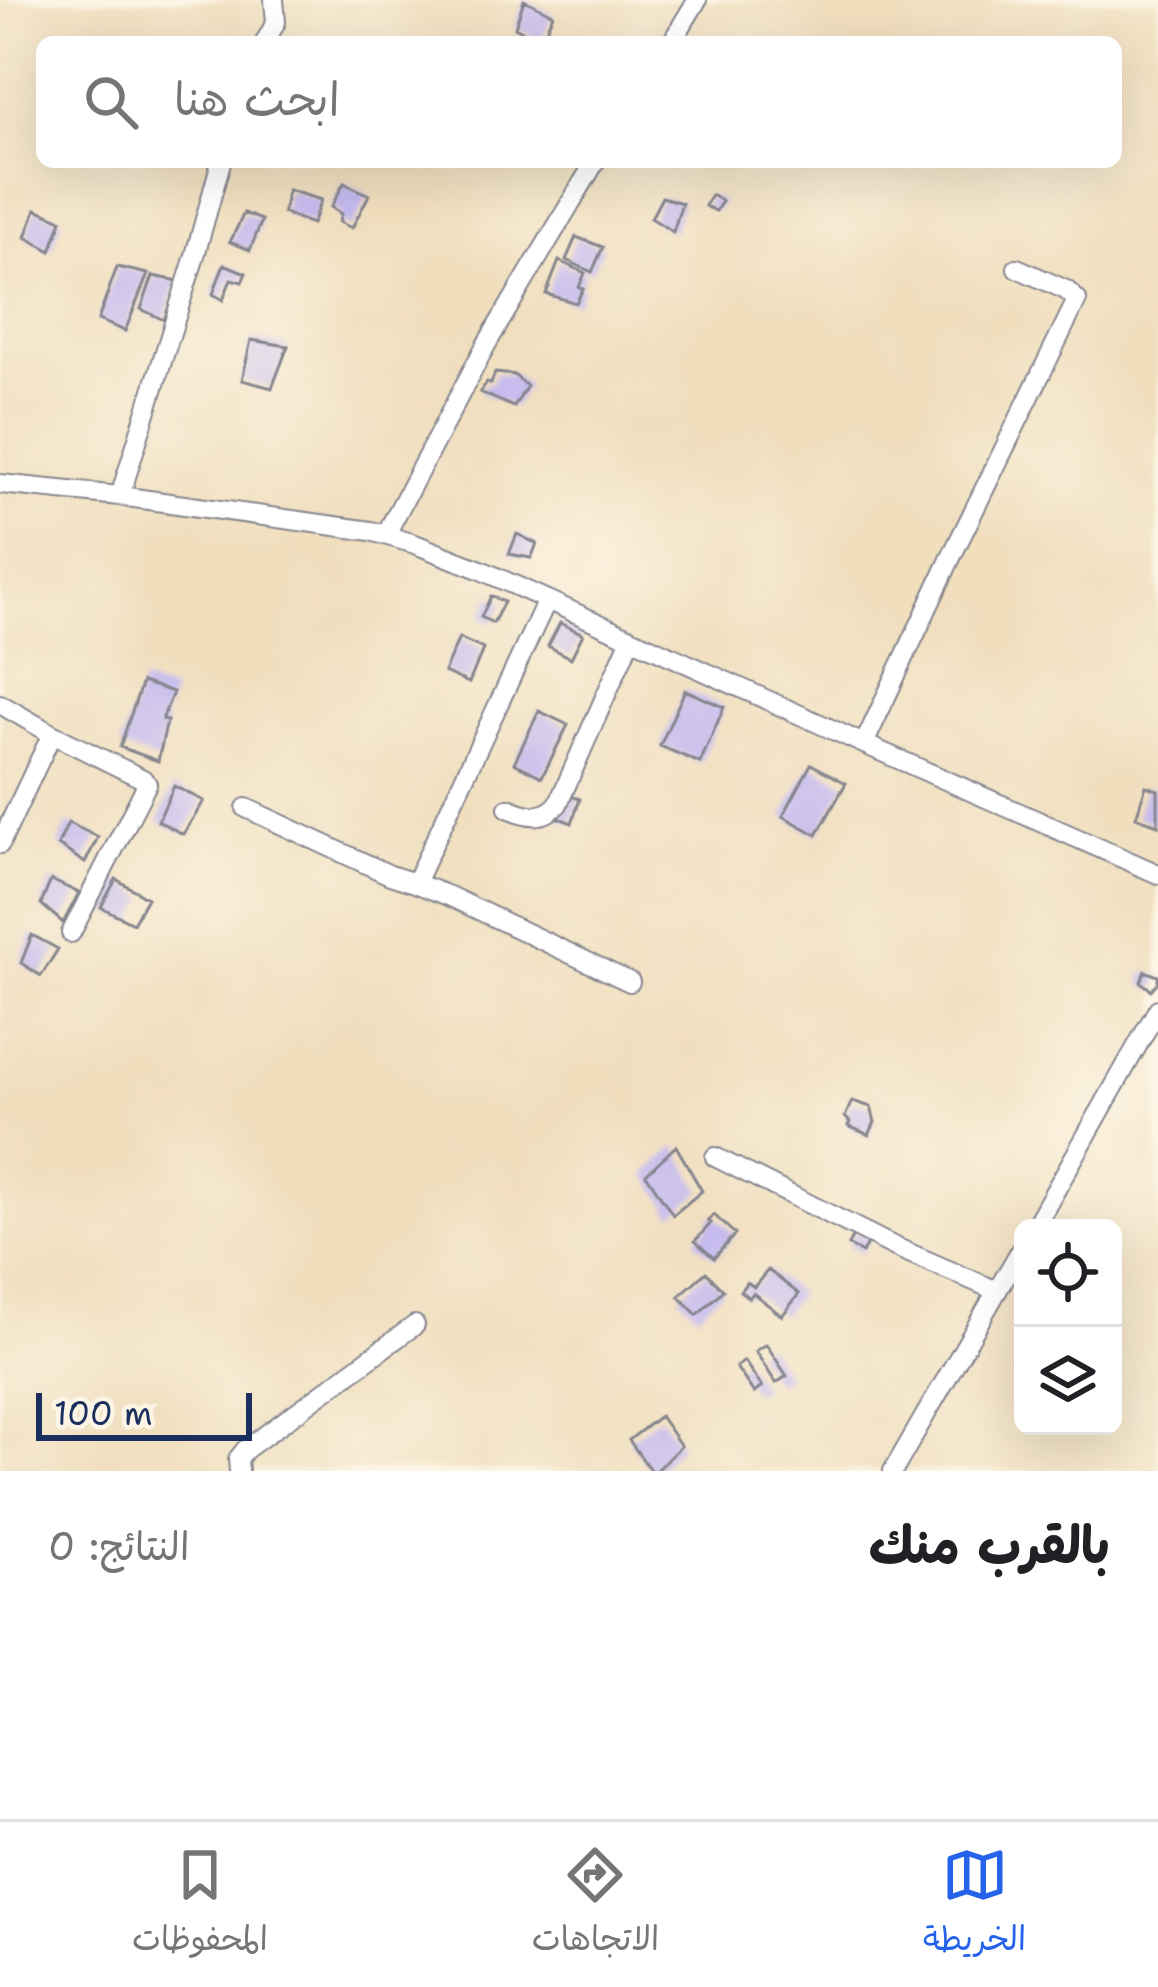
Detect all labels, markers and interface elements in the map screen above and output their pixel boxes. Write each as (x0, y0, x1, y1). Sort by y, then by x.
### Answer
search box (36, 36, 1122, 168)
icon: search (78, 69, 144, 135)
text: ابحث هنا (174, 69, 340, 129)
map controls (1014, 1219, 1122, 1435)
button: locate (1014, 1219, 1122, 1327)
button: layers (1014, 1327, 1122, 1435)
scale bar (36, 1387, 252, 1440)
text: 100 m (54, 1391, 153, 1436)
text: بالقرب منك (869, 1511, 1110, 1579)
text: النتائج: 0 (48, 1520, 190, 1572)
tab: المحفوظات (132, 1842, 268, 1968)
tab: الاتجاهات (532, 1842, 659, 1968)
tab: الخريطة (923, 1842, 1026, 1968)

